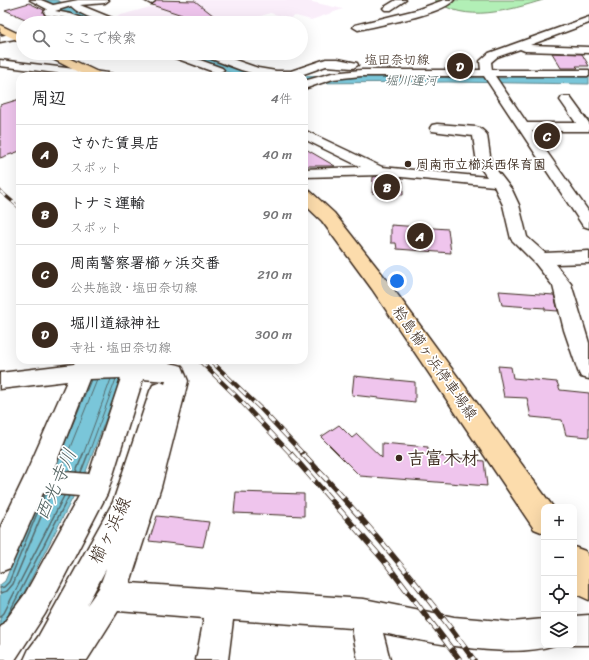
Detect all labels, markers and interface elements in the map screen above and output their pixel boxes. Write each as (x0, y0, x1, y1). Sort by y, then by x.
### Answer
search box (16, 16, 308, 60)
text: ここで検索 (62, 25, 137, 51)
icon: search (30, 27, 52, 49)
street label: 塩田奈切線 (364, 48, 430, 71)
pin: D (447, 51, 473, 81)
water label: 堀川運河 (385, 69, 439, 92)
text: 周辺 (32, 83, 66, 113)
text: 4件 (271, 87, 292, 110)
pin: C (534, 121, 560, 151)
text: さかた賃具店 (70, 130, 160, 156)
text: A (41, 143, 49, 166)
text: 40 m (262, 143, 292, 166)
place label: 周南市立櫛浜西保育園 (416, 153, 546, 176)
text: スポット (70, 156, 122, 179)
marker: 周南市立櫛浜西保育園 (403, 159, 413, 169)
pin: B (374, 172, 400, 202)
text: トナミ運輸 (70, 190, 145, 216)
text: B (41, 203, 49, 226)
text: 90 m (262, 203, 292, 226)
text: スポット (70, 216, 122, 239)
pin: A (407, 221, 433, 251)
text: 周南警察署櫛ヶ浜交番 (70, 250, 220, 276)
text: C (41, 263, 49, 286)
text: 210 m (257, 263, 292, 286)
your location (387, 271, 407, 291)
text: 公共施設 · 塩田奈切線 (70, 276, 197, 299)
street label: 粭島櫛ヶ浜停車場線 (386, 300, 484, 426)
text: 堀川道緑神社 (70, 310, 160, 336)
text: D (41, 323, 49, 346)
text: 300 m (255, 323, 292, 346)
text: 寺社 · 塩田奈切線 (70, 336, 171, 359)
place label: 吉富木材 (407, 442, 479, 474)
water label: 西光寺川 (25, 443, 86, 526)
marker: 吉富木材 (394, 453, 404, 463)
street label: 櫛ヶ浜線 (80, 491, 140, 569)
map controls (541, 504, 577, 648)
button: + (541, 504, 577, 540)
button: − (541, 540, 577, 576)
button: locate (541, 576, 577, 612)
button: layers (541, 612, 577, 648)

